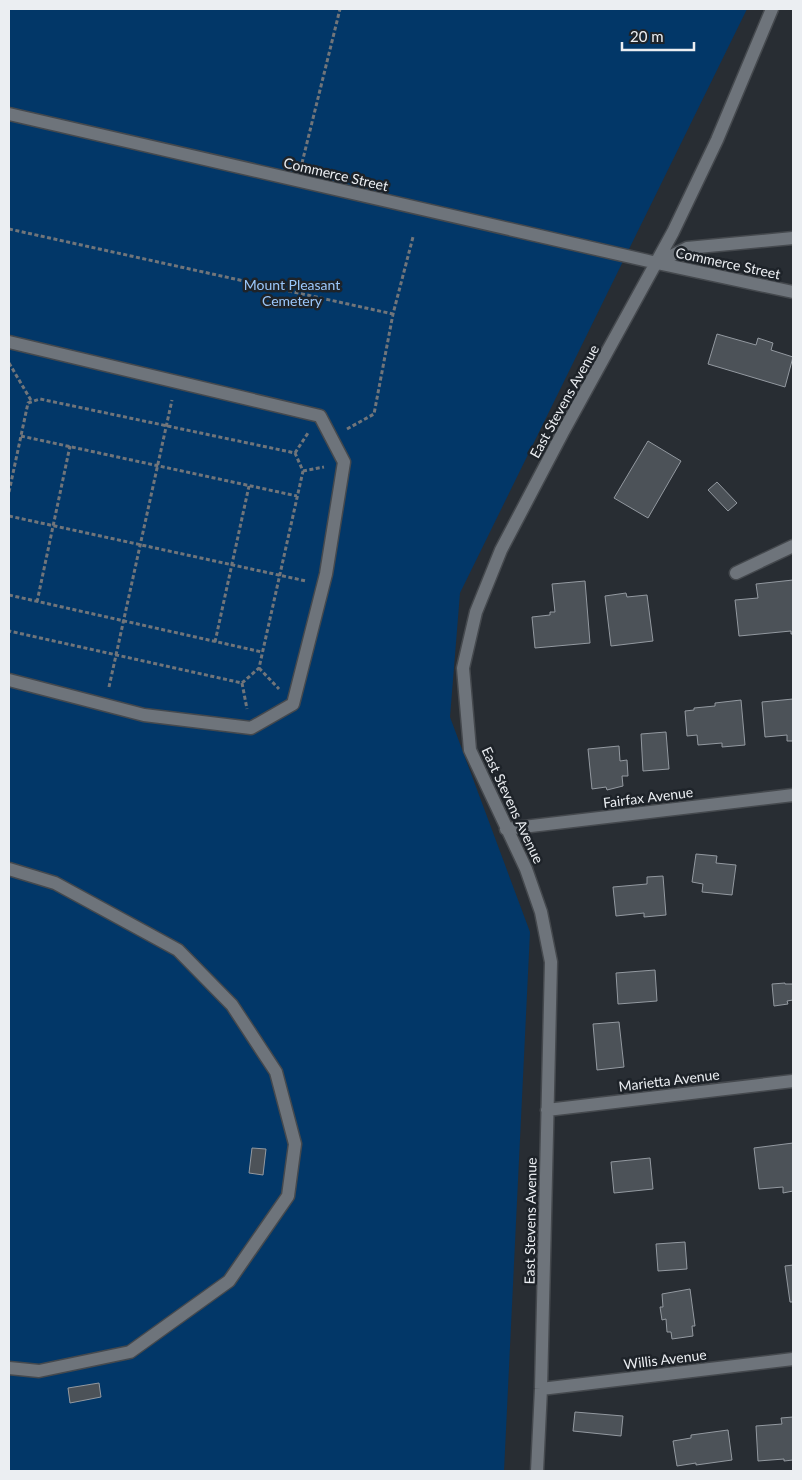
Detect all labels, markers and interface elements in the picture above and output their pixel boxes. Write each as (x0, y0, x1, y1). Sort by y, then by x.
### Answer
scale bar (622, 20, 694, 52)
text: 20 m (630, 27, 664, 45)
street label: Commerce Street (282, 154, 390, 194)
street label: Commerce Street (674, 244, 782, 282)
park label: Mount Pleasant Cemetery (244, 276, 340, 309)
street label: East Stevens Avenue (526, 341, 602, 461)
street label: East Stevens Avenue (478, 744, 548, 866)
street label: Fairfax Avenue (602, 783, 694, 811)
street label: Marietta Avenue (618, 1065, 720, 1095)
street label: East Stevens Avenue (520, 1157, 540, 1285)
street label: Willis Avenue (623, 1345, 707, 1373)

